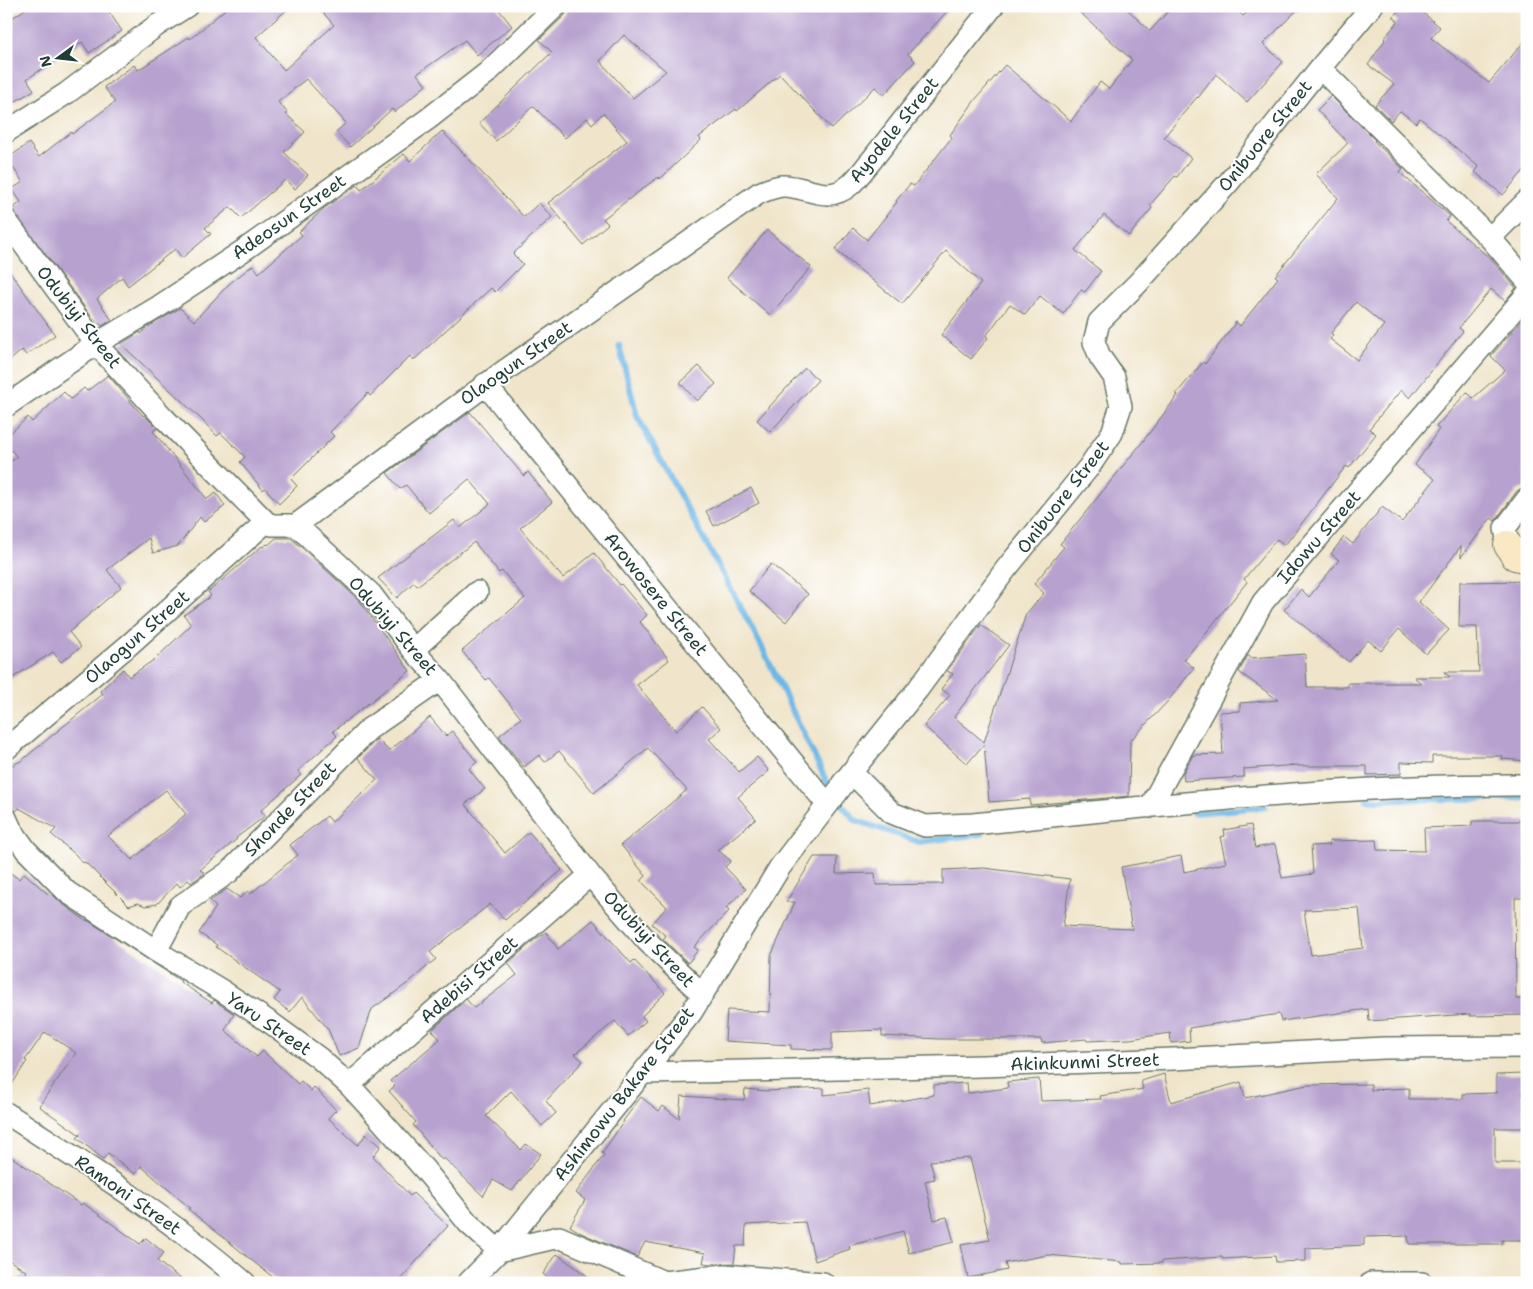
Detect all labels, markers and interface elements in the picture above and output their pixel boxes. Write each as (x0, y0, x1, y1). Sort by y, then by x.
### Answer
north arrow (32, 32, 82, 82)
text: N (35, 54, 56, 69)
street label: Ayodele Street (844, 72, 944, 188)
street label: Onibuore Street (1213, 75, 1318, 197)
street label: Adeosun Street (227, 169, 351, 265)
street label: Odubiyi Street (31, 261, 127, 373)
street label: Olaogun Street (455, 315, 577, 411)
street label: Onibuore Street (1011, 435, 1115, 558)
street label: Idowu Street (1272, 485, 1366, 589)
street label: Arowosere Street (599, 527, 713, 661)
street label: Odubiyi Street (343, 571, 443, 681)
street label: Olaogun Street (79, 585, 195, 689)
street label: Shonde Street (239, 756, 342, 862)
street label: Odubiyi Street (598, 885, 700, 993)
street label: Adebisi Street (415, 931, 523, 1029)
street label: Yaru Street (222, 987, 316, 1061)
street label: Ashimowu Bakare Street (548, 1002, 700, 1186)
street label: Akinkunmi Street (1010, 1047, 1160, 1077)
street label: Ramoni Street (70, 1149, 186, 1241)

